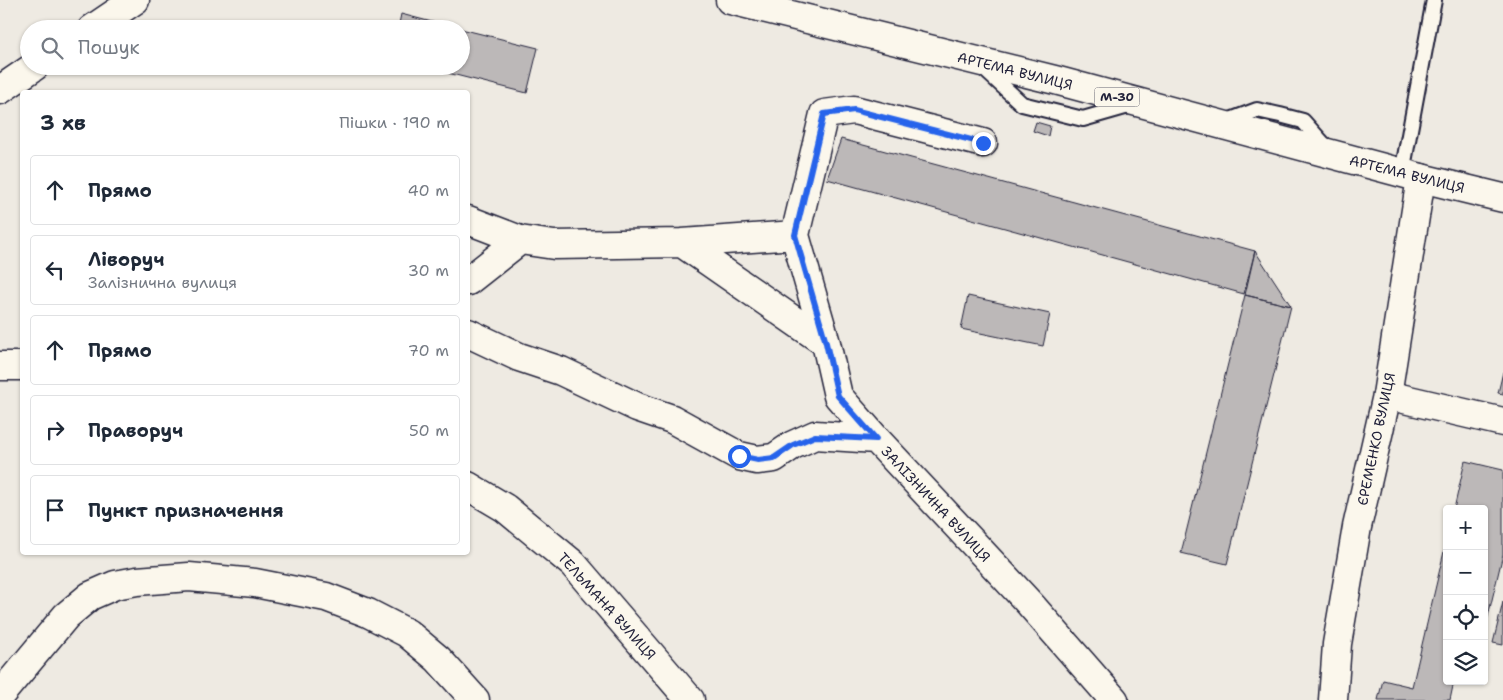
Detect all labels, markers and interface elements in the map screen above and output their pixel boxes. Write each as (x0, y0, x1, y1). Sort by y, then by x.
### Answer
search box (20, 20, 470, 75)
icon: search (38, 34, 66, 62)
text: Пошук (78, 35, 140, 60)
street label: АРТЕМА ВУЛИЦЯ (956, 48, 1074, 94)
road number: М-30 (1094, 88, 1140, 106)
text: 3 хв (40, 109, 86, 137)
text: Пішки · 190 m (339, 112, 450, 133)
route end (972, 132, 995, 155)
street label: АРТЕМА ВУЛИЦЯ (1348, 151, 1466, 197)
icon: ahead (41, 176, 69, 204)
text: Прямо (88, 178, 152, 203)
text: 40 m (407, 180, 449, 201)
text: Ліворуч (88, 247, 164, 272)
icon: left (41, 256, 69, 284)
text: 30 m (408, 260, 449, 281)
text: Залізнична вулиця (88, 272, 237, 293)
icon: ahead (41, 336, 69, 364)
text: Прямо (88, 338, 152, 363)
text: 70 m (408, 340, 449, 361)
street label: ЄРЕМЕНКО ВУЛИЦЯ (1353, 371, 1399, 507)
icon: right (41, 416, 69, 444)
text: Праворуч (88, 418, 183, 443)
text: 50 m (409, 420, 449, 441)
street label: ЗАЛІЗНИЧНА ВУЛИЦЯ (878, 442, 994, 566)
route start (728, 445, 751, 468)
icon: arrive (41, 496, 69, 524)
text: Пункт призначення (88, 498, 284, 523)
map controls (1443, 505, 1488, 685)
button: + (1443, 505, 1488, 550)
street label: ТЕЛЬМАНА ВУЛИЦЯ (554, 549, 660, 663)
button: − (1443, 550, 1488, 595)
button: locate (1443, 595, 1488, 640)
button: layers (1443, 640, 1488, 685)

